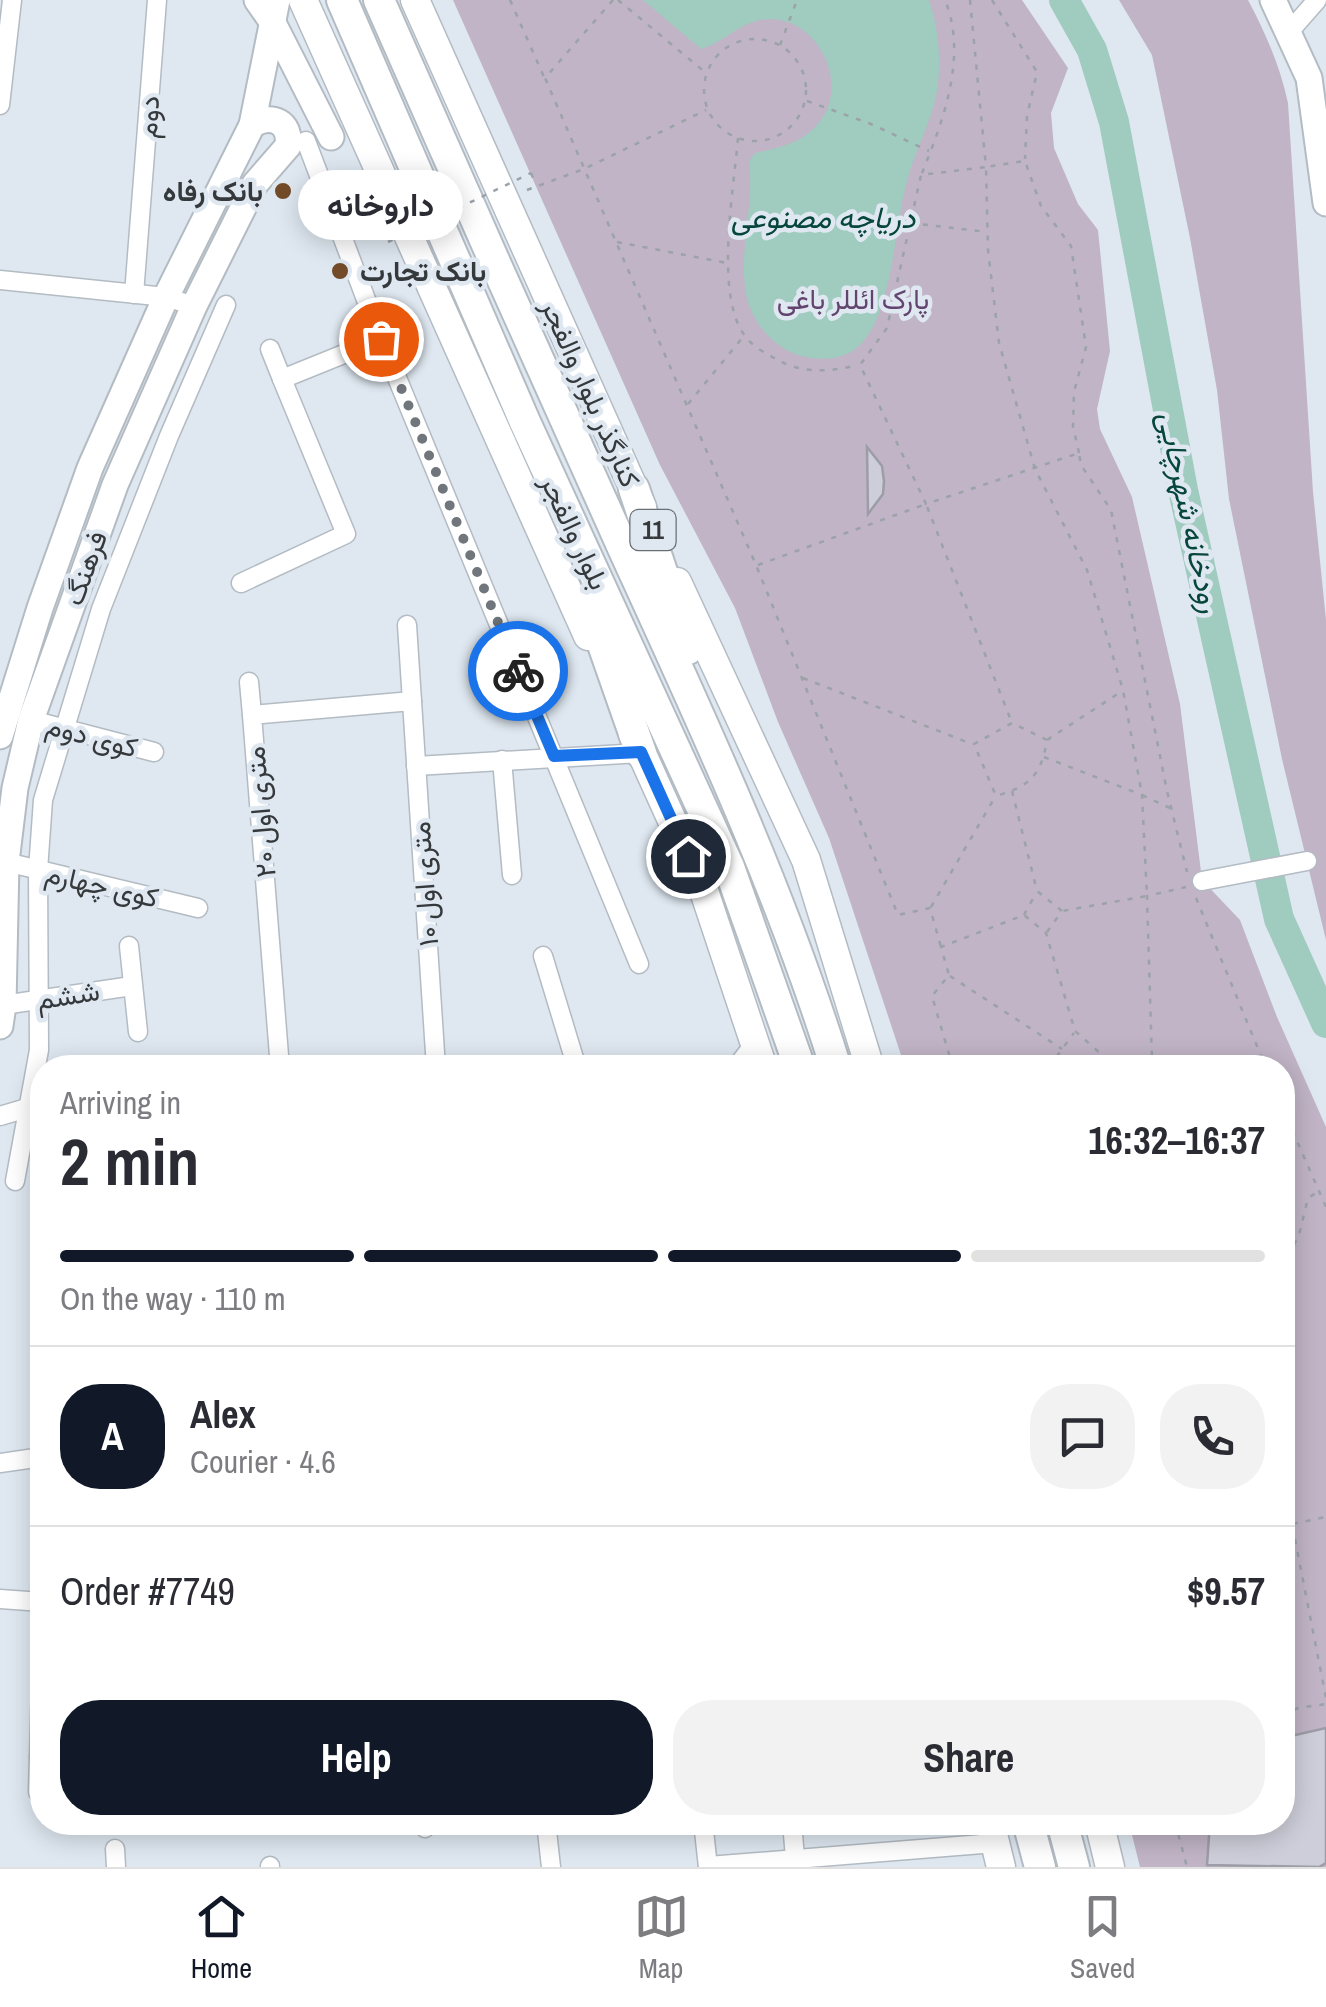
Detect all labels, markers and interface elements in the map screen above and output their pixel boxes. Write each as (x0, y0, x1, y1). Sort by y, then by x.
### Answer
street label: دوم (128, 94, 168, 140)
callout: داروخانه (298, 169, 464, 239)
place label: بانک رفاه (163, 172, 263, 210)
marker: بانک رفاه (272, 180, 294, 202)
text: داروخانه (327, 183, 434, 226)
water label: دریاچه مصنوعی (731, 197, 916, 238)
place label: بانک تجارت (360, 252, 486, 290)
marker: بانک تجارت (329, 260, 351, 282)
park label: پارک ائللر باغی (777, 280, 929, 318)
street label: کنارگذر بلوار والفجر (532, 292, 650, 493)
pin (339, 297, 424, 382)
icon: bag (354, 312, 409, 367)
water label: رودخانه شهرچایی (1148, 408, 1231, 617)
street label: بلوار والفجر (531, 467, 618, 596)
road number: 11 (630, 510, 676, 550)
street label: فرهنگ (54, 525, 116, 611)
courier (468, 621, 568, 721)
icon: bike (491, 644, 546, 699)
street label: کوی دوم (42, 706, 142, 766)
street label: ۲۰ متری اول (235, 745, 285, 879)
pin (646, 814, 731, 899)
street label: ۱۰ متری اول (401, 820, 447, 948)
icon: home (661, 829, 716, 884)
street label: کوی چهارم (42, 854, 162, 916)
street label: ششم (34, 971, 102, 1019)
text: Arriving in (60, 1081, 181, 1124)
text: 16:32–16:37 (1088, 1115, 1265, 1166)
text: 2 min (60, 1118, 199, 1205)
text: On the way · 110 m (60, 1277, 286, 1320)
button: chat (1030, 1384, 1135, 1489)
button: phone (1160, 1384, 1265, 1489)
text: Alex (190, 1389, 256, 1440)
text: A (101, 1411, 124, 1462)
text: Courier · 4.6 (190, 1440, 336, 1483)
text: Order #7749 (60, 1566, 235, 1617)
text: $9.57 (1187, 1566, 1265, 1617)
button: Help (60, 1700, 653, 1815)
button: Share (673, 1700, 1265, 1815)
tab: Home (191, 1889, 252, 1987)
tab: Map (634, 1889, 689, 1987)
tab: Saved (1070, 1889, 1135, 1987)

